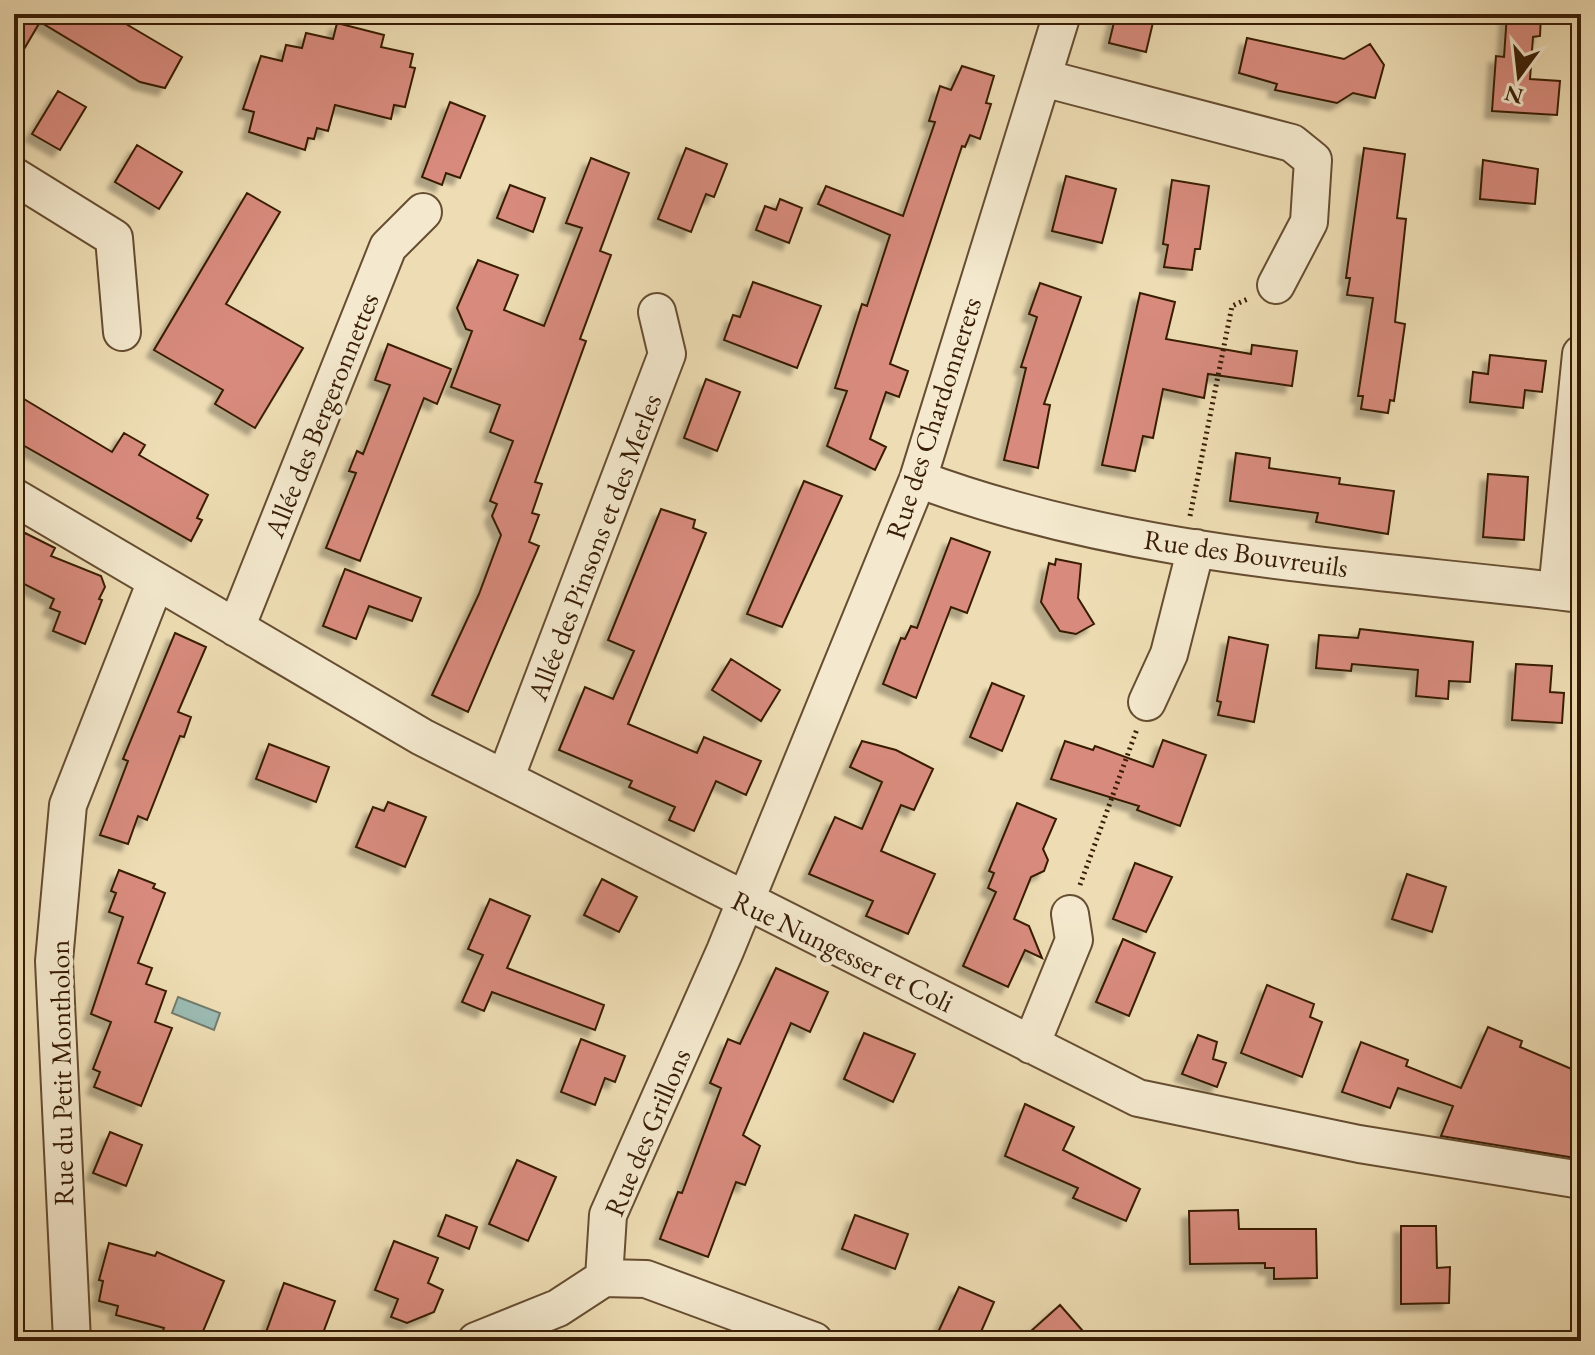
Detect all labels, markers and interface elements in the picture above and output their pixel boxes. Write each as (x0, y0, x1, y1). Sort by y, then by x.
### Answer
north arrow (1479, 36, 1559, 116)
text: N (1501, 78, 1526, 111)
street label: Allée des Bergeronnettes (255, 287, 387, 544)
street label: Rue des Chardonnerets (877, 292, 989, 544)
street label: Allée des Pinsons et des Merles (518, 388, 669, 706)
street label: Rue des Bouvreuils (1142, 521, 1350, 585)
street label: Rue Nungesser et Coli (726, 882, 960, 1020)
street label: Rue du Petit Montholon (41, 939, 81, 1206)
street label: Rue des Grillons (596, 1043, 698, 1221)

